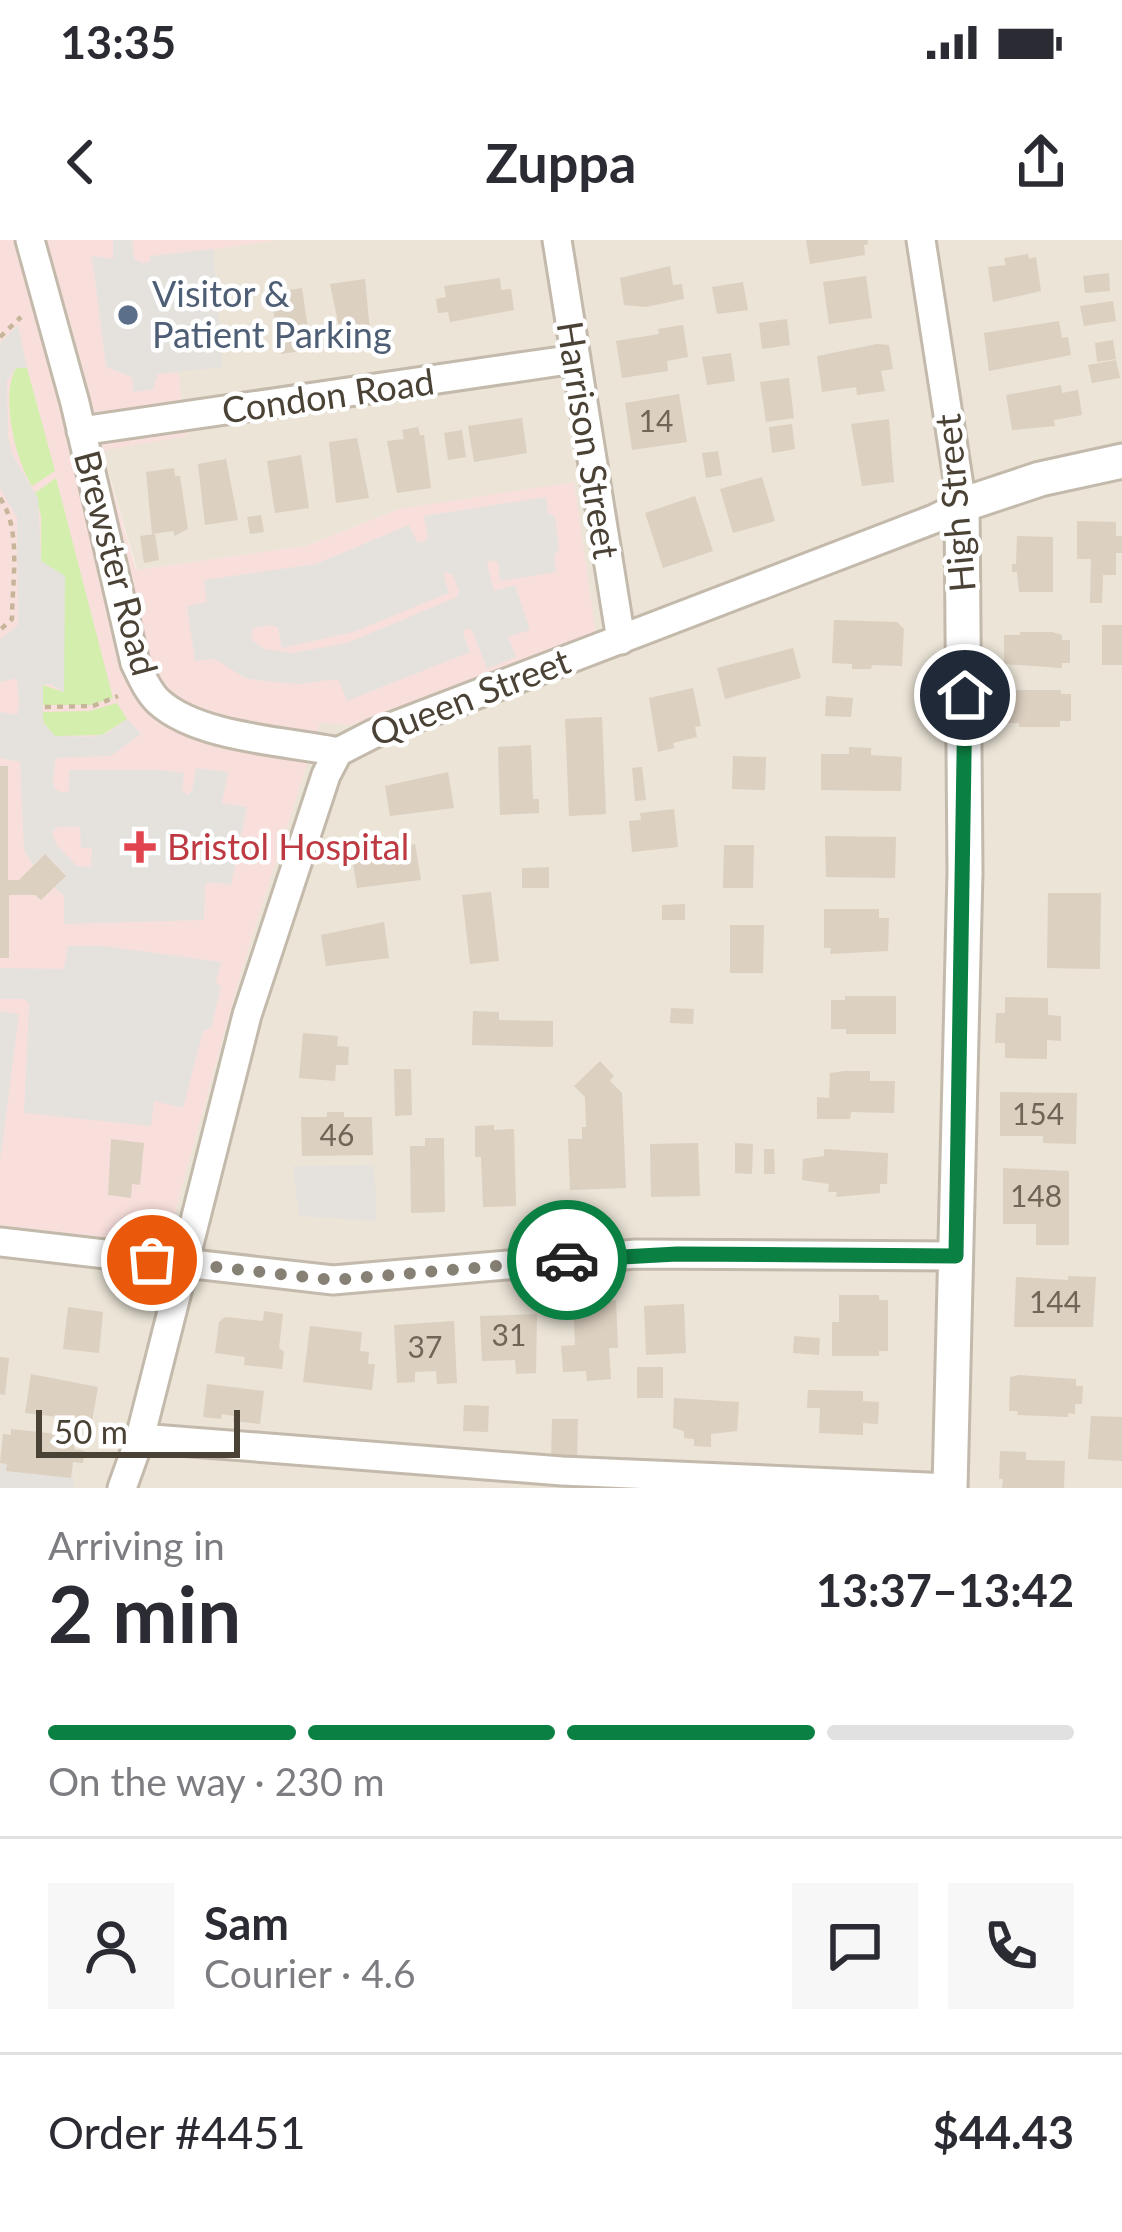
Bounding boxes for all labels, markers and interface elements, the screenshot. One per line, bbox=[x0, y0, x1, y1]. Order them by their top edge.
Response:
text: 13:35 bbox=[60, 15, 176, 69]
icon: back bbox=[48, 129, 114, 195]
icon: share bbox=[1008, 129, 1074, 195]
text: Zuppa bbox=[486, 130, 636, 195]
place label: Visitor & Patient Parking bbox=[152, 271, 392, 356]
marker: Visitor & Patient Parking bbox=[115, 302, 141, 328]
street label: Harrison Street bbox=[549, 318, 629, 562]
street label: Condon Road bbox=[219, 358, 437, 432]
house number: 14 bbox=[639, 402, 673, 438]
street label: High Street bbox=[924, 412, 984, 594]
street label: Brewster Road bbox=[66, 445, 168, 680]
street label: Queen Street bbox=[363, 638, 576, 754]
pin bbox=[914, 644, 1016, 746]
icon: home bbox=[932, 662, 998, 728]
place label: Bristol Hospital bbox=[167, 824, 409, 868]
marker: Bristol Hospital bbox=[124, 831, 156, 863]
house number: 154 bbox=[1012, 1095, 1064, 1131]
house number: 46 bbox=[320, 1116, 354, 1152]
house number: 148 bbox=[1010, 1177, 1062, 1213]
courier bbox=[507, 1200, 627, 1320]
pin bbox=[101, 1209, 203, 1311]
icon: bag bbox=[119, 1227, 185, 1293]
icon: car bbox=[534, 1227, 600, 1293]
house number: 144 bbox=[1029, 1283, 1081, 1319]
house number: 31 bbox=[492, 1316, 526, 1352]
house number: 37 bbox=[408, 1328, 442, 1364]
scale bar bbox=[36, 1404, 240, 1457]
text: 50 m bbox=[54, 1411, 128, 1451]
text: Arriving in bbox=[48, 1522, 225, 1568]
text: 13:37–13:42 bbox=[816, 1563, 1074, 1617]
text: 2 min bbox=[48, 1566, 241, 1660]
text: On the way · 230 m bbox=[48, 1758, 385, 1804]
button: person bbox=[48, 1883, 174, 2009]
button: chat bbox=[792, 1883, 918, 2009]
button: phone bbox=[948, 1883, 1074, 2009]
text: Sam bbox=[204, 1896, 289, 1950]
text: Courier · 4.6 bbox=[204, 1950, 416, 1996]
text: Order #4451 bbox=[48, 2105, 306, 2159]
text: $44.43 bbox=[933, 2105, 1074, 2159]

